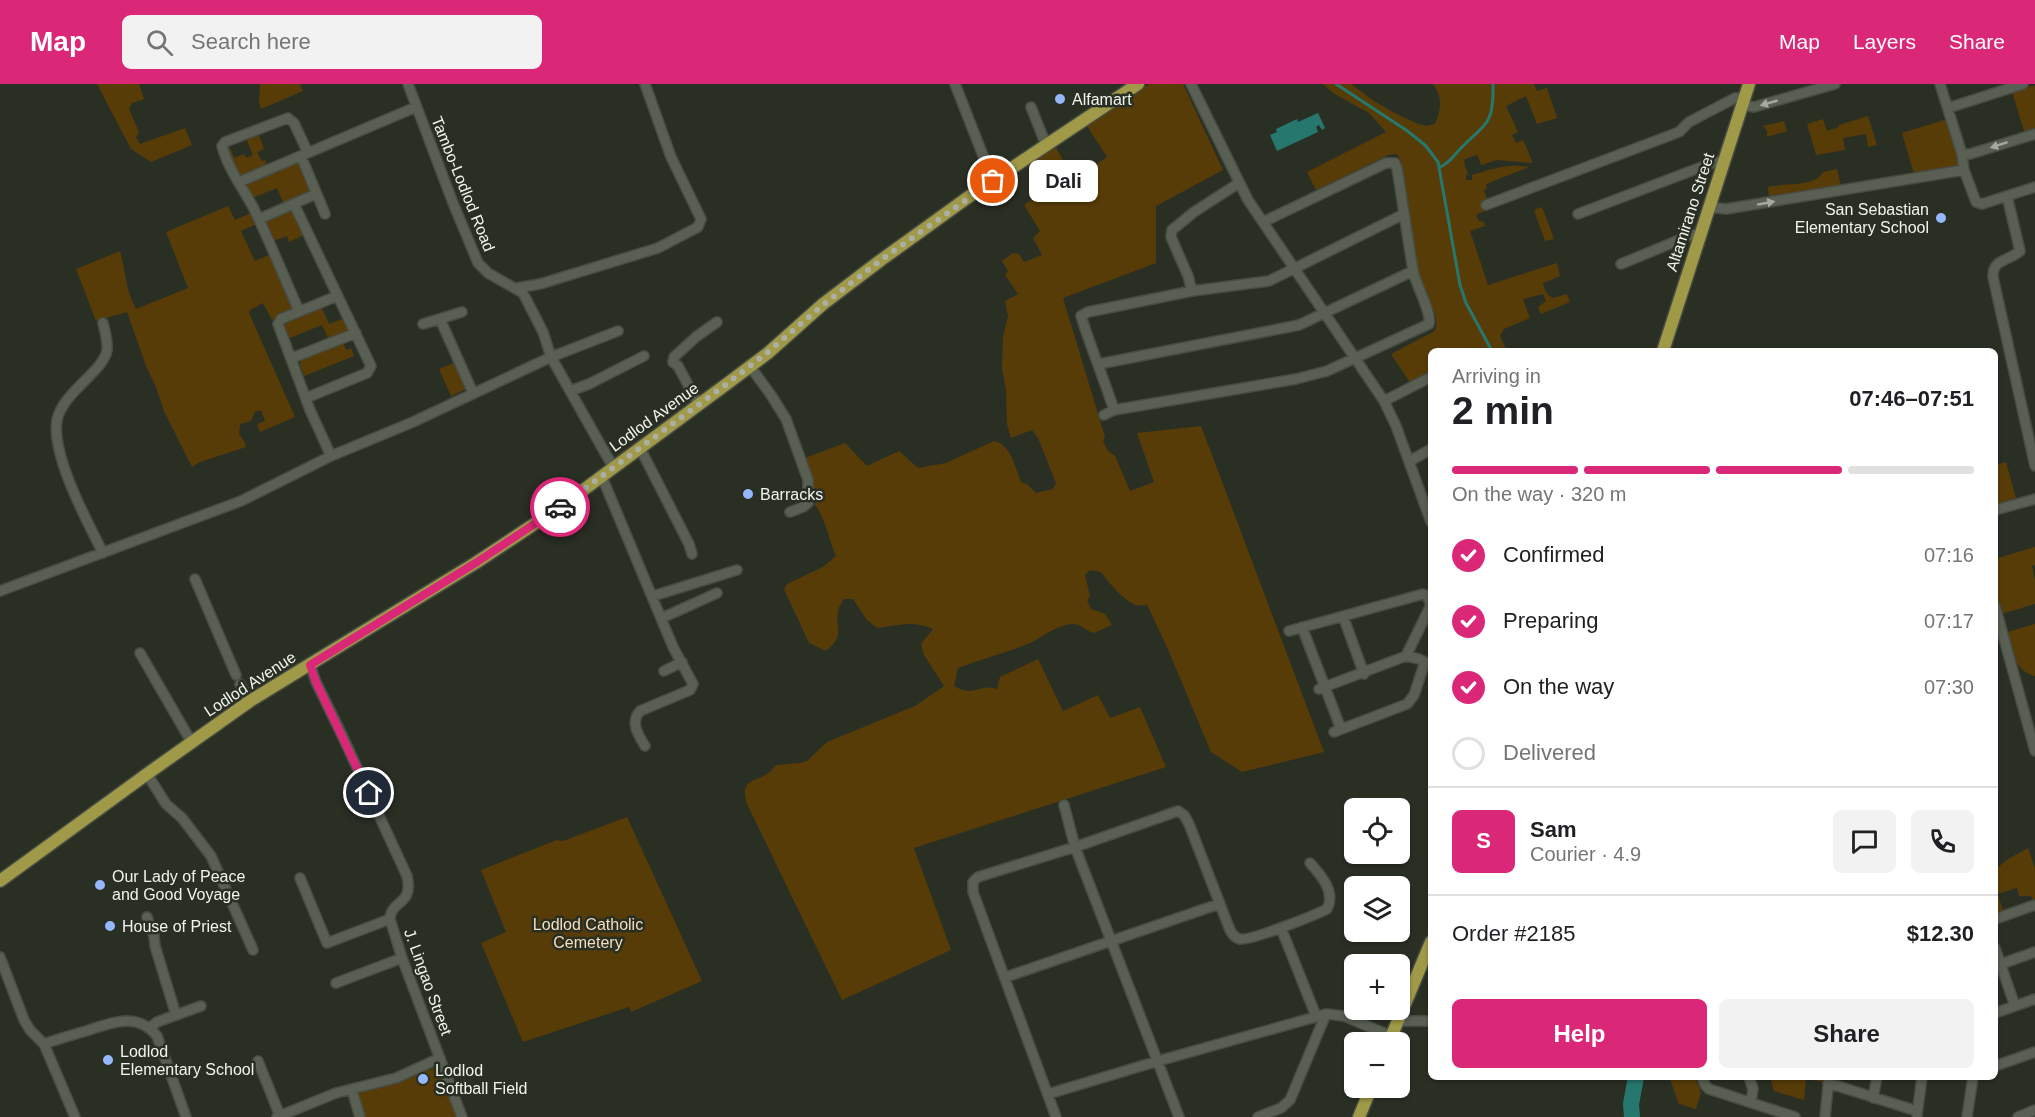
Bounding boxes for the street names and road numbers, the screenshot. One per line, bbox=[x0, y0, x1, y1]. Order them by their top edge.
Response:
street label: Tambo-Lodlod Road bbox=[428, 114, 498, 254]
street label: Altamirano Street bbox=[1663, 150, 1717, 273]
street label: Lodlod Avenue bbox=[606, 379, 702, 455]
street label: Lodlod Avenue bbox=[201, 648, 299, 720]
street label: J. Lingao Street bbox=[401, 926, 455, 1038]

